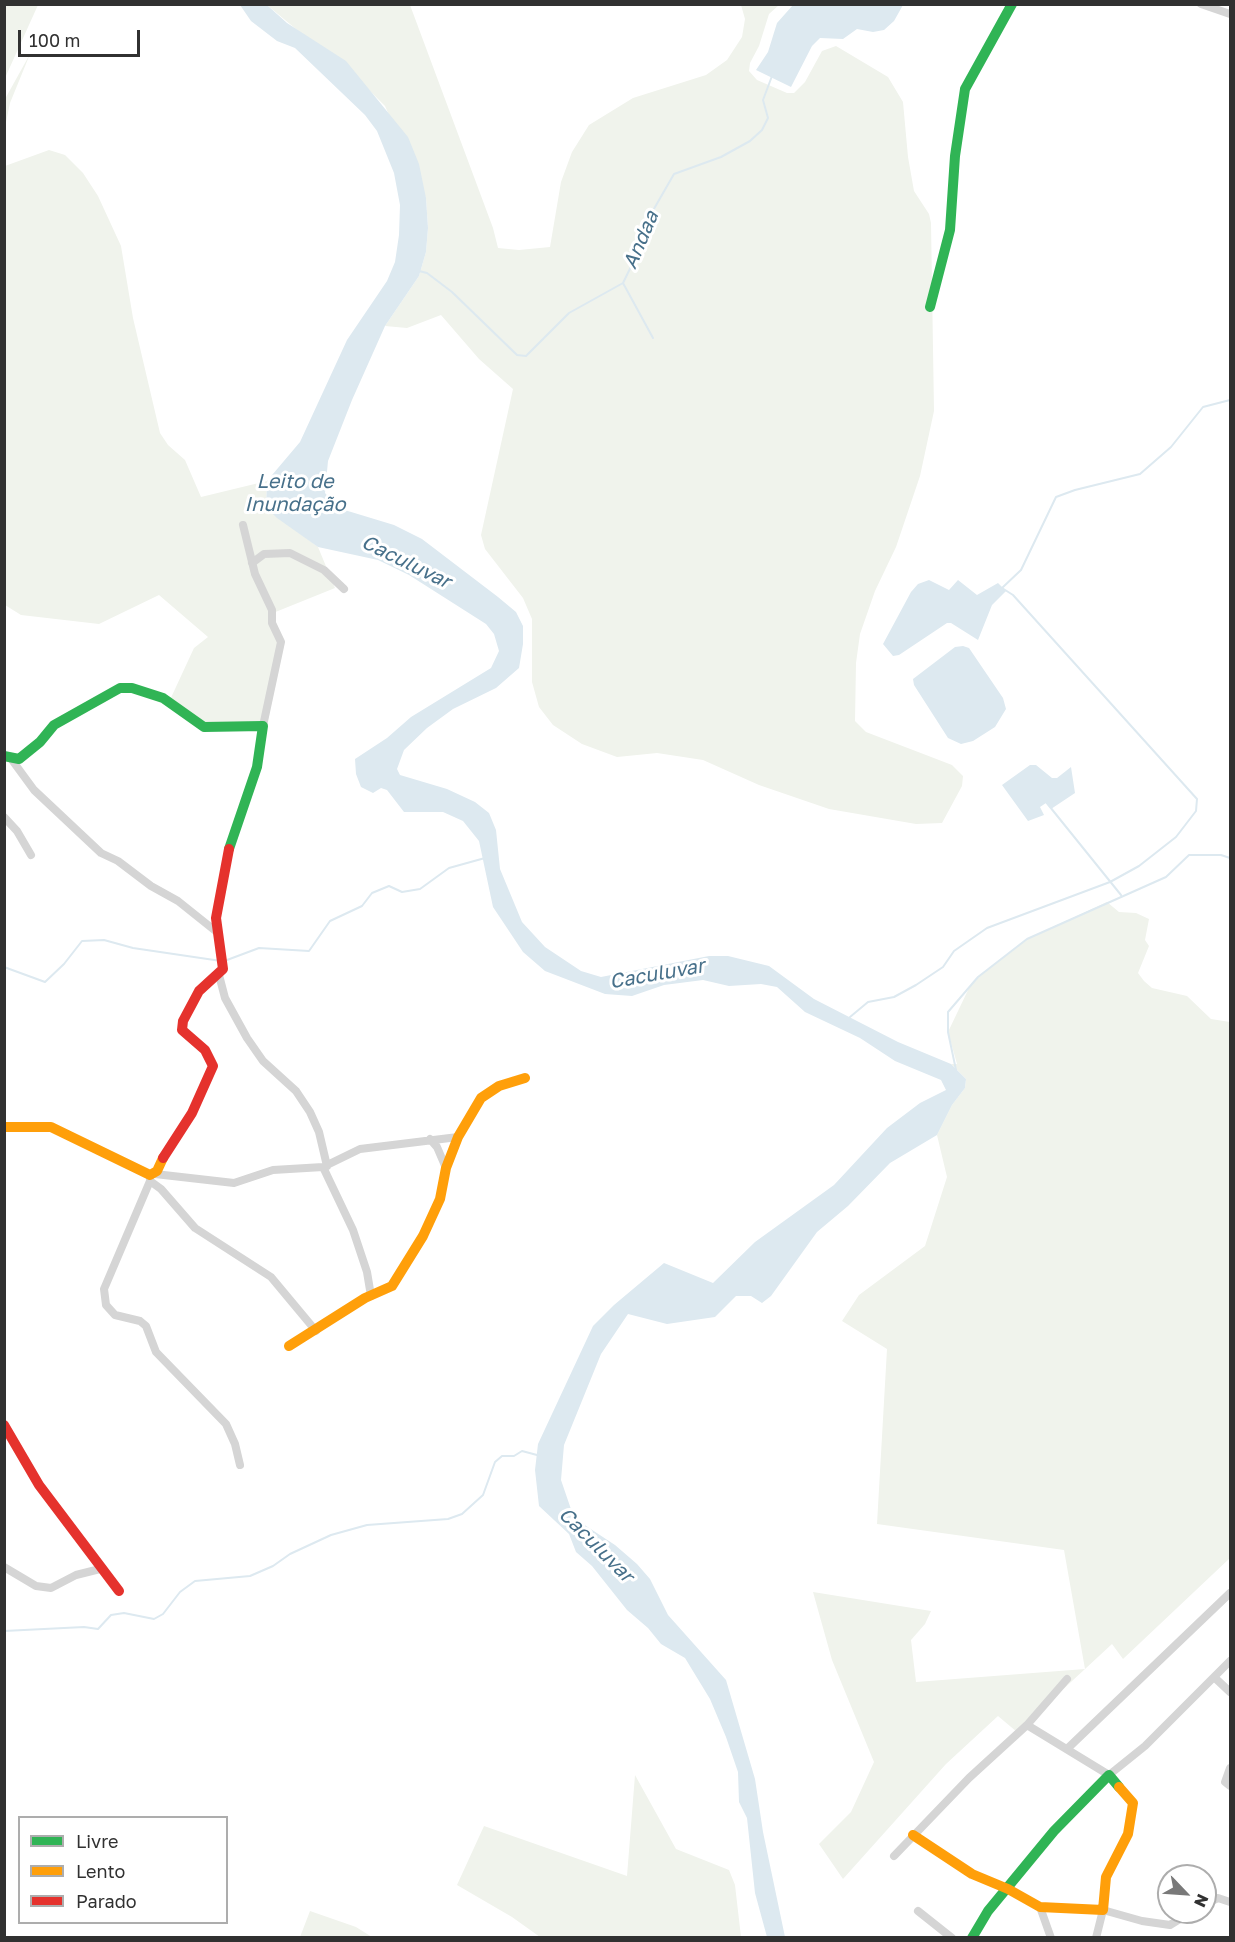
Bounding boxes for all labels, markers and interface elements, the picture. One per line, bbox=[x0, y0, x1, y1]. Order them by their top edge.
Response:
scale bar bbox=[21, 18, 142, 56]
text: 100 m bbox=[29, 29, 80, 51]
water label: Andaa bbox=[618, 207, 664, 273]
water label: Leito de Inundação bbox=[245, 470, 345, 517]
water label: Caculuvar bbox=[358, 530, 454, 594]
water label: Caculuvar bbox=[608, 954, 706, 994]
water label: Caculuvar bbox=[554, 1503, 638, 1587]
legend bbox=[18, 1816, 228, 1924]
text: Livre bbox=[76, 1830, 118, 1852]
text: Lento bbox=[76, 1860, 125, 1882]
north arrow bbox=[1157, 1864, 1217, 1924]
text: Parado bbox=[76, 1890, 137, 1912]
text: N bbox=[1190, 1891, 1213, 1910]

